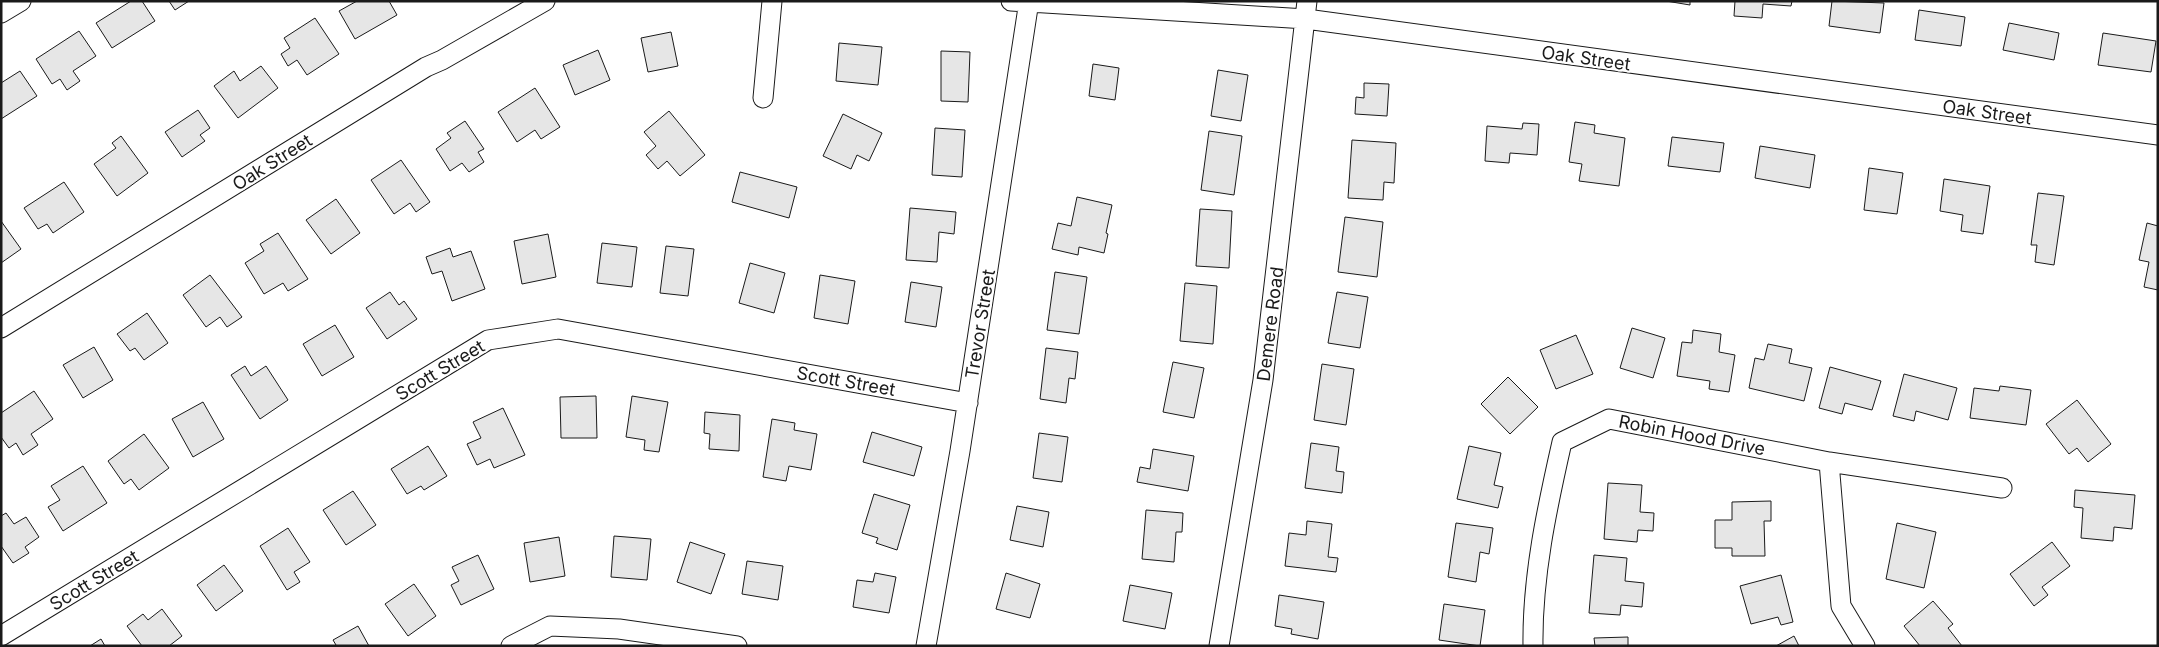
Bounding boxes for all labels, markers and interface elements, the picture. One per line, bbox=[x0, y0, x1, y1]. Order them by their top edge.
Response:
street label: Oak Street bbox=[1540, 41, 1632, 75]
street label: Oak Street bbox=[1941, 95, 2033, 129]
street label: Oak Street bbox=[228, 129, 316, 195]
street label: Demere Road bbox=[1253, 266, 1287, 382]
street label: Trevor Street bbox=[961, 268, 999, 380]
street label: Scott Street bbox=[392, 335, 488, 405]
street label: Scott Street bbox=[795, 362, 897, 400]
street label: Robin Hood Drive bbox=[1617, 410, 1767, 460]
street label: Scott Street bbox=[46, 545, 142, 615]

